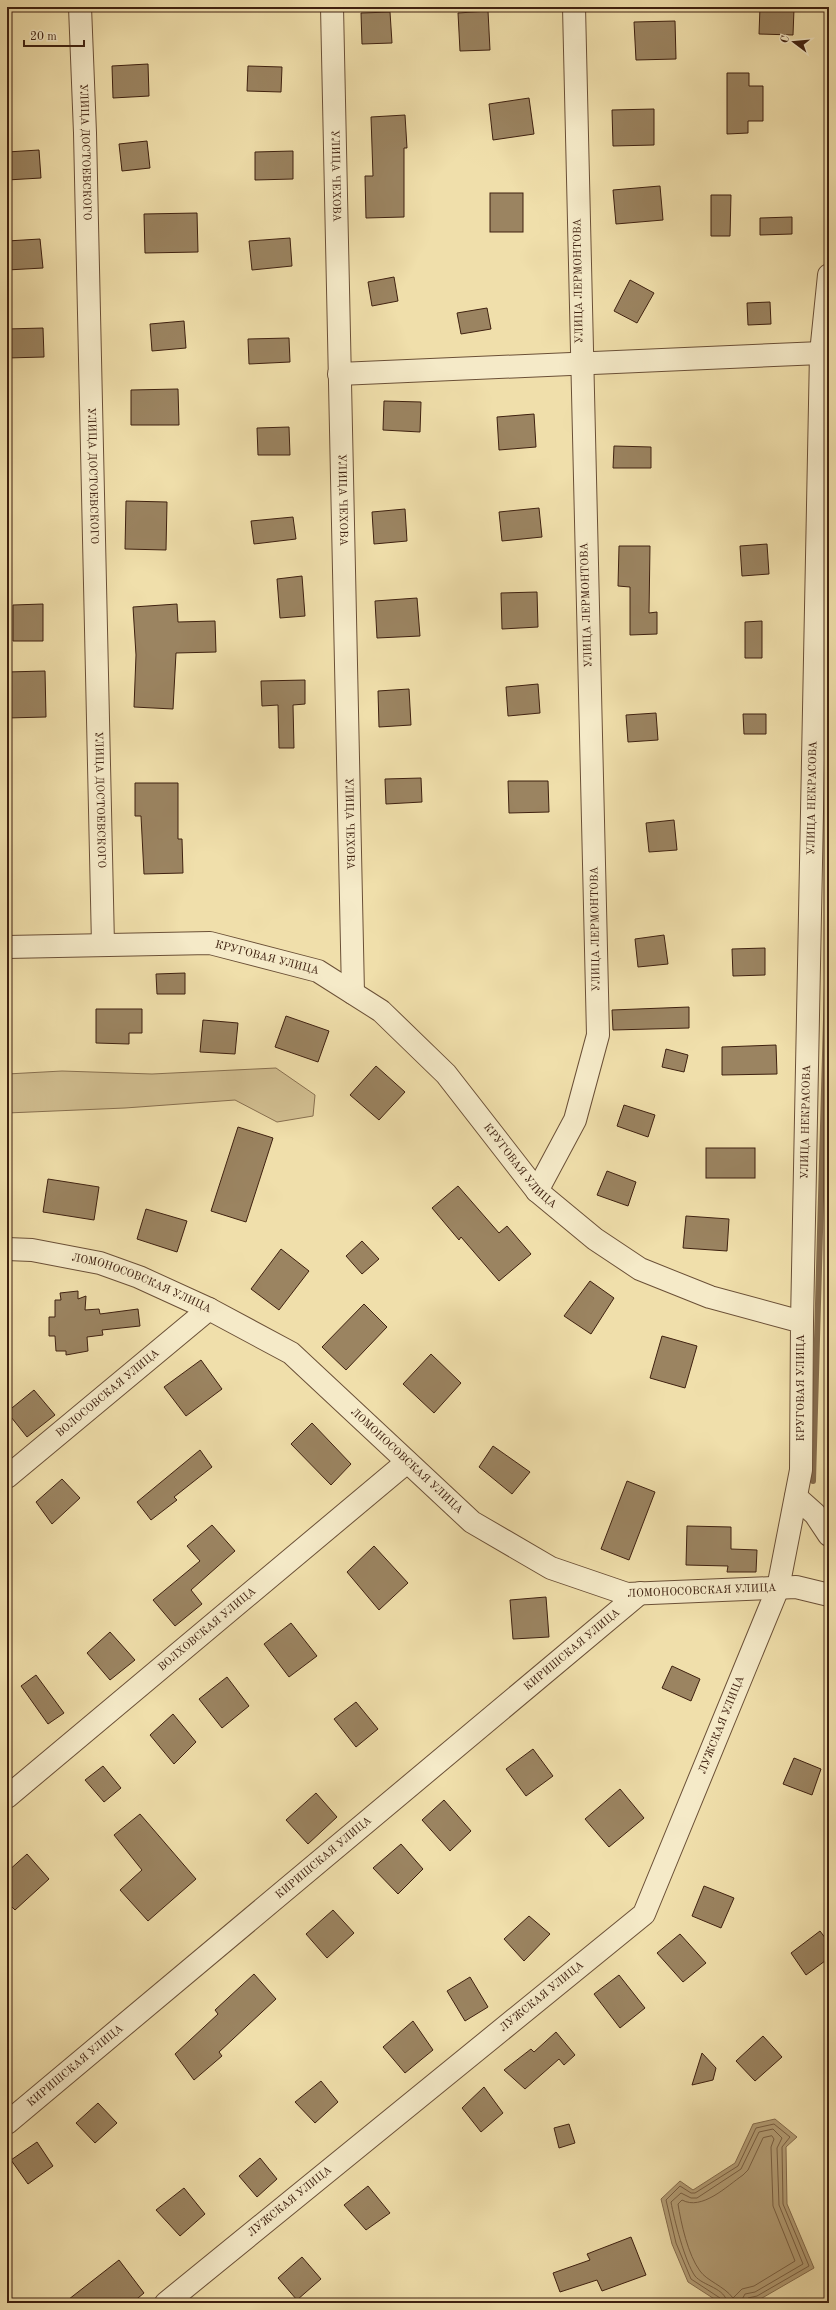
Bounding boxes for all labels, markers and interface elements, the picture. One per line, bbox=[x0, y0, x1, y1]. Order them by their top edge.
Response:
scale bar bbox=[24, 22, 84, 48]
north arrow bbox=[774, 22, 814, 62]
text: 20 m bbox=[30, 31, 57, 43]
text: С bbox=[780, 35, 792, 45]
street label: УЛИЦА ДОСТОЕВСКОГО bbox=[78, 83, 92, 221]
street label: УЛИЦА ЧЕХОВА bbox=[329, 130, 342, 223]
street label: УЛИЦА ЛЕРМОНТОВА bbox=[572, 218, 586, 344]
street label: УЛИЦА ДОСТОЕВСКОГО bbox=[86, 407, 100, 545]
street label: УЛИЦА ЧЕХОВА bbox=[336, 454, 349, 546]
street label: УЛИЦА ЛЕРМОНТОВА bbox=[579, 542, 595, 668]
street label: УЛИЦА ДОСТОЕВСКОГО bbox=[93, 731, 107, 869]
street label: УЛИЦА НЕКРАСОВА bbox=[806, 740, 819, 855]
street label: УЛИЦА ЧЕХОВА bbox=[343, 778, 356, 870]
street label: УЛИЦА ЛЕРМОНТОВА bbox=[589, 866, 603, 992]
street label: КРУГОВАЯ УЛИЦА bbox=[214, 939, 321, 977]
street label: УЛИЦА НЕКРАСОВА bbox=[799, 1064, 813, 1179]
street label: КРУГОВАЯ УЛИЦА bbox=[481, 1122, 559, 1211]
street label: ЛОМОНОСОВСКАЯ УЛИЦА bbox=[71, 1252, 213, 1315]
street label: КРУГОВАЯ УЛИЦА bbox=[796, 1334, 807, 1442]
street label: ВОЛОСОВСКАЯ УЛИЦА bbox=[54, 1347, 162, 1439]
street label: ЛОМОНОСОВСКАЯ УЛИЦА bbox=[349, 1406, 465, 1516]
street label: ЛОМОНОСОВСКАЯ УЛИЦА bbox=[627, 1582, 777, 1599]
street label: ВОЛХОВСКАЯ УЛИЦА bbox=[156, 1585, 258, 1673]
street label: КИРИШСКАЯ УЛИЦА bbox=[522, 1606, 623, 1693]
street label: ЛУЖСКАЯ УЛИЦА bbox=[697, 1674, 747, 1776]
street label: КИРИШСКАЯ УЛИЦА bbox=[274, 1814, 374, 1901]
street label: ЛУЖСКАЯ УЛИЦА bbox=[498, 1959, 587, 2034]
street label: КИРИШСКАЯ УЛИЦА bbox=[25, 2022, 126, 2109]
street label: ЛУЖСКАЯ УЛИЦА bbox=[246, 2164, 335, 2239]

